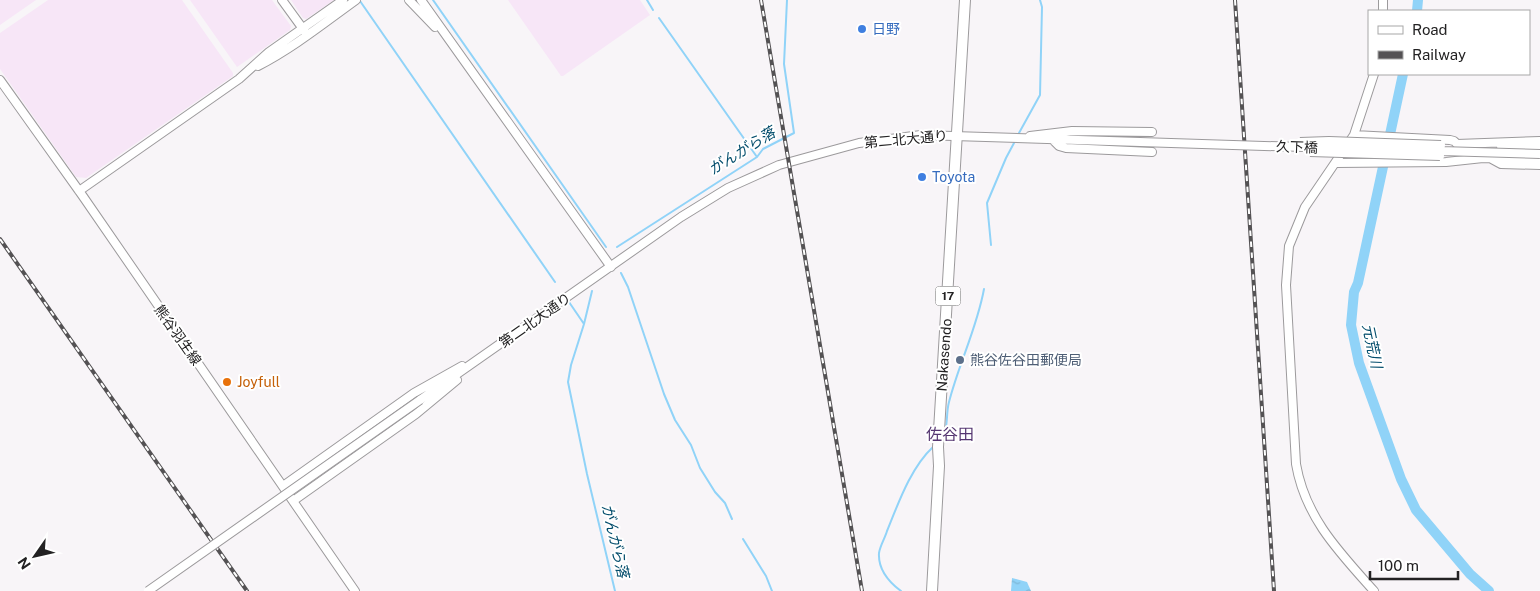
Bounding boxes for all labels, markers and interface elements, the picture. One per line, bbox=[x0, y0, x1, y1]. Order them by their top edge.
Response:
legend bbox=[1368, 10, 1530, 75]
place label: 日野 bbox=[872, 21, 900, 37]
text: Road bbox=[1412, 21, 1448, 38]
marker: 日野 bbox=[856, 23, 868, 35]
text: Railway bbox=[1412, 46, 1466, 63]
water label: がんがら落 bbox=[705, 122, 780, 178]
street label: 第二北大通り bbox=[863, 127, 949, 151]
street label: 久下橋 bbox=[1276, 138, 1318, 156]
place label: Toyota bbox=[932, 169, 975, 185]
marker: Toyota bbox=[916, 171, 928, 183]
road number: 17 bbox=[936, 286, 960, 306]
street label: 第二北大通り bbox=[496, 289, 574, 351]
street label: 熊谷羽生線 bbox=[151, 302, 205, 368]
street label: Nakasendo bbox=[933, 318, 955, 392]
water label: 元荒川 bbox=[1359, 322, 1386, 372]
place label: 熊谷佐谷田郵便局 bbox=[970, 352, 1082, 368]
marker: 熊谷佐谷田郵便局 bbox=[954, 354, 966, 366]
place label: Joyfull bbox=[237, 374, 280, 390]
marker: Joyfull bbox=[221, 376, 233, 388]
district label: 佐谷田 bbox=[926, 425, 974, 444]
water label: がんがら落 bbox=[599, 502, 633, 581]
north arrow bbox=[10, 531, 60, 581]
scale bar bbox=[1370, 548, 1458, 580]
text: N bbox=[15, 554, 34, 572]
text: 100 m bbox=[1378, 557, 1419, 574]

